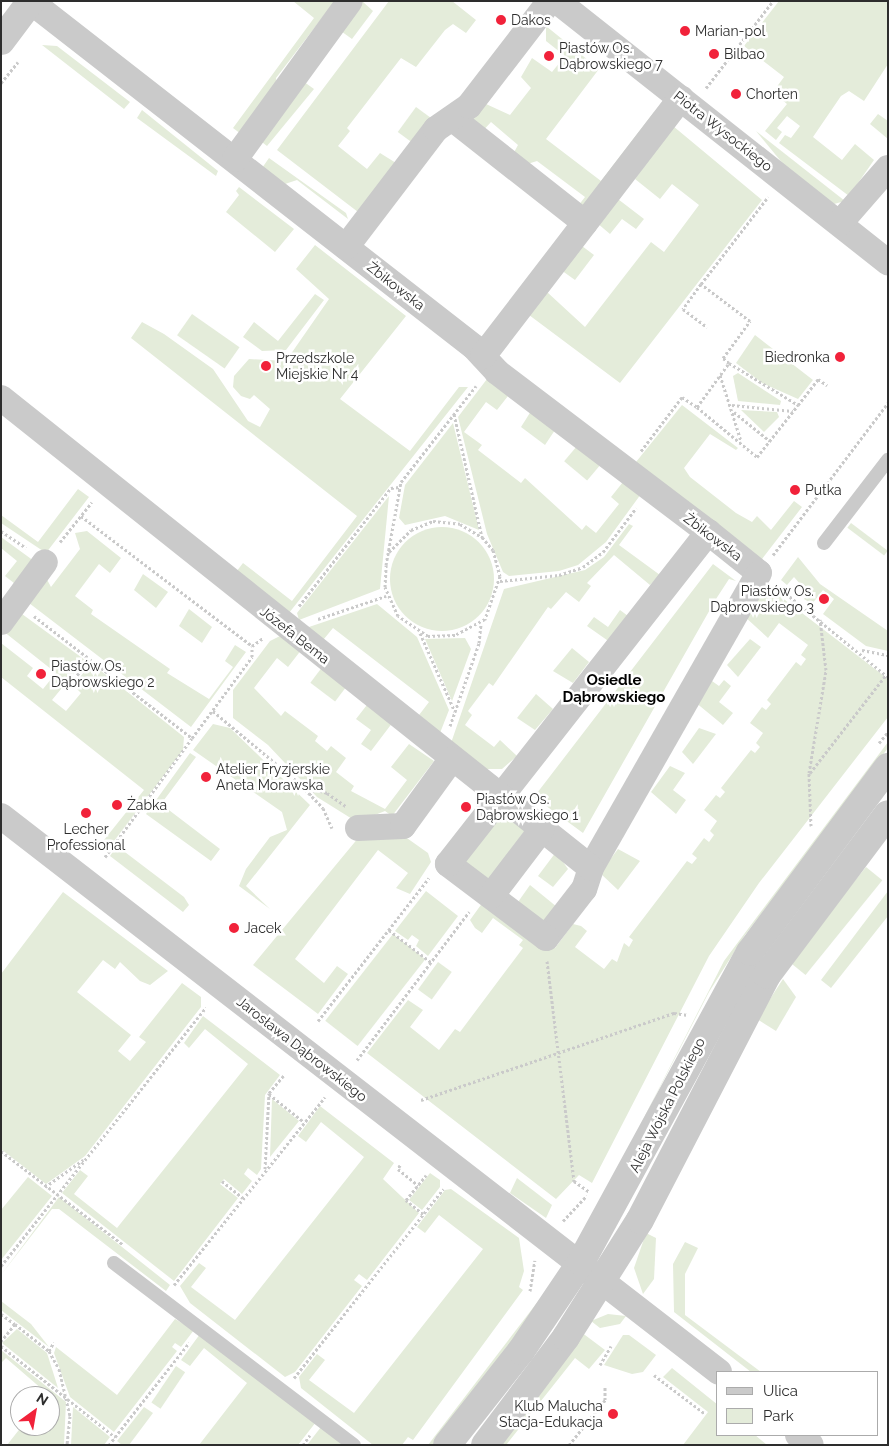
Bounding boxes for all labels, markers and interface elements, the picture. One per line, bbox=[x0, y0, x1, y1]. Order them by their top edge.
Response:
place label: Dakos bbox=[511, 12, 551, 28]
marker: Dakos bbox=[495, 14, 507, 26]
place label: Marian-pol bbox=[695, 23, 765, 39]
marker: Marian-pol bbox=[679, 25, 691, 37]
place label: Piastów Os. Dąbrowskiego 7 bbox=[559, 40, 663, 72]
place label: Bilbao bbox=[724, 46, 765, 62]
marker: Bilbao bbox=[708, 48, 720, 60]
marker: Piastów Os. Dąbrowskiego 7 bbox=[543, 50, 555, 62]
place label: Chorten bbox=[746, 86, 798, 102]
street label: Piotra Wysockiego bbox=[670, 87, 776, 175]
marker: Chorten bbox=[730, 88, 742, 100]
street label: Żbikowska bbox=[364, 258, 428, 314]
place label: Biedronka bbox=[764, 349, 830, 365]
place label: Przedszkole Miejskie Nr 4 bbox=[276, 350, 359, 382]
marker: Biedronka bbox=[834, 351, 846, 363]
marker: Przedszkole Miejskie Nr 4 bbox=[260, 360, 272, 372]
place label: Putka bbox=[805, 482, 842, 498]
marker: Putka bbox=[789, 484, 801, 496]
street label: Żbikowska bbox=[681, 510, 745, 564]
place label: Piastów Os. Dąbrowskiego 3 bbox=[710, 583, 814, 616]
marker: Piastów Os. Dąbrowskiego 3 bbox=[818, 593, 830, 605]
street label: Józefa Bema bbox=[257, 603, 333, 667]
place label: Piastów Os. Dąbrowskiego 2 bbox=[51, 658, 154, 690]
marker: Piastów Os. Dąbrowskiego 2 bbox=[35, 668, 47, 680]
district label: Osiedle Dąbrowskiego bbox=[563, 671, 665, 706]
place label: Atelier Fryzjerskie Aneta Morawska bbox=[216, 761, 330, 794]
marker: Atelier Fryzjerskie Aneta Morawska bbox=[200, 771, 212, 783]
place label: Piastów Os. Dąbrowskiego 1 bbox=[476, 791, 578, 824]
place label: Żabka bbox=[127, 797, 167, 813]
marker: Żabka bbox=[111, 799, 123, 811]
marker: Piastów Os. Dąbrowskiego 1 bbox=[460, 801, 472, 813]
marker: Lecher Professional bbox=[80, 807, 92, 819]
place label: Lecher Professional bbox=[47, 821, 125, 854]
place label: Jacek bbox=[244, 920, 282, 936]
marker: Jacek bbox=[228, 922, 240, 934]
street label: Jarosława Dąbrowskiego bbox=[234, 993, 370, 1105]
street label: Aleja Wojska Polskiego bbox=[626, 1035, 708, 1175]
legend bbox=[716, 1371, 879, 1436]
text: Ulica bbox=[763, 1382, 798, 1400]
north arrow bbox=[10, 1386, 60, 1436]
text: N bbox=[34, 1390, 51, 1409]
place label: Klub Malucha Stacja-Edukacja bbox=[499, 1398, 603, 1430]
text: Park bbox=[763, 1407, 794, 1425]
marker: Klub Malucha Stacja-Edukacja bbox=[607, 1408, 619, 1420]

